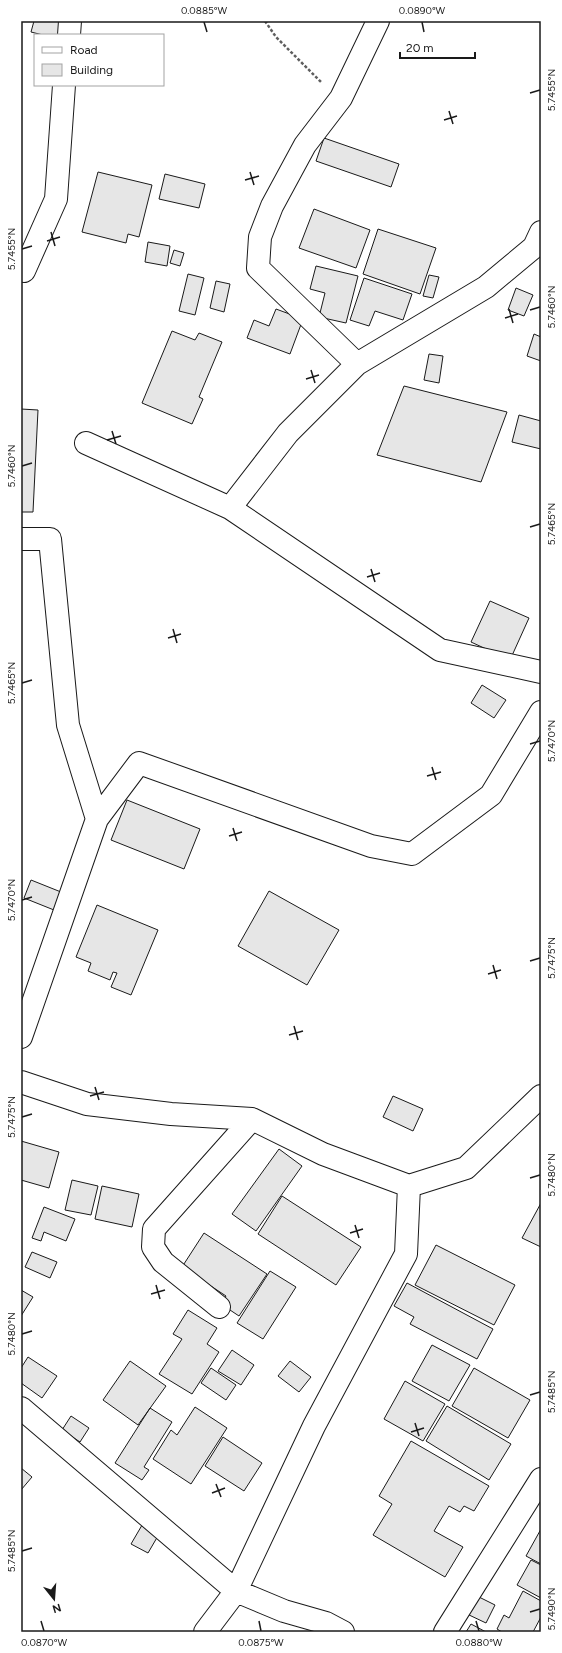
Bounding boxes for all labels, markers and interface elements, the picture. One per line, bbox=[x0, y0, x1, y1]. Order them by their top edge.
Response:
text: 0.0885°W bbox=[181, 4, 228, 17]
text: 0.0890°W bbox=[399, 4, 446, 17]
legend bbox=[34, 34, 164, 86]
scale bar bbox=[400, 34, 475, 60]
text: 20 m bbox=[406, 41, 434, 55]
text: Road bbox=[70, 43, 98, 57]
text: Building bbox=[70, 63, 113, 77]
text: 5.7455°N bbox=[545, 69, 558, 111]
text: 5.7455°N bbox=[5, 228, 18, 270]
text: 5.7460°N bbox=[545, 286, 558, 328]
text: 5.7460°N bbox=[5, 445, 18, 487]
text: 5.7465°N bbox=[545, 503, 558, 545]
text: 5.7465°N bbox=[5, 662, 18, 704]
text: 5.7470°N bbox=[545, 720, 558, 762]
text: 5.7470°N bbox=[5, 879, 18, 921]
text: 5.7475°N bbox=[545, 937, 558, 979]
text: 5.7475°N bbox=[5, 1096, 18, 1138]
text: 5.7480°N bbox=[545, 1153, 558, 1197]
text: 5.7480°N bbox=[5, 1312, 18, 1356]
text: 5.7485°N bbox=[545, 1371, 558, 1413]
text: 5.7485°N bbox=[5, 1530, 18, 1572]
north arrow bbox=[34, 1579, 74, 1619]
text: 5.7490°N bbox=[545, 1588, 558, 1630]
text: N bbox=[51, 1601, 63, 1616]
text: 0.0870°W bbox=[21, 1636, 67, 1649]
text: 0.0875°W bbox=[238, 1636, 284, 1649]
text: 0.0880°W bbox=[456, 1636, 503, 1649]

